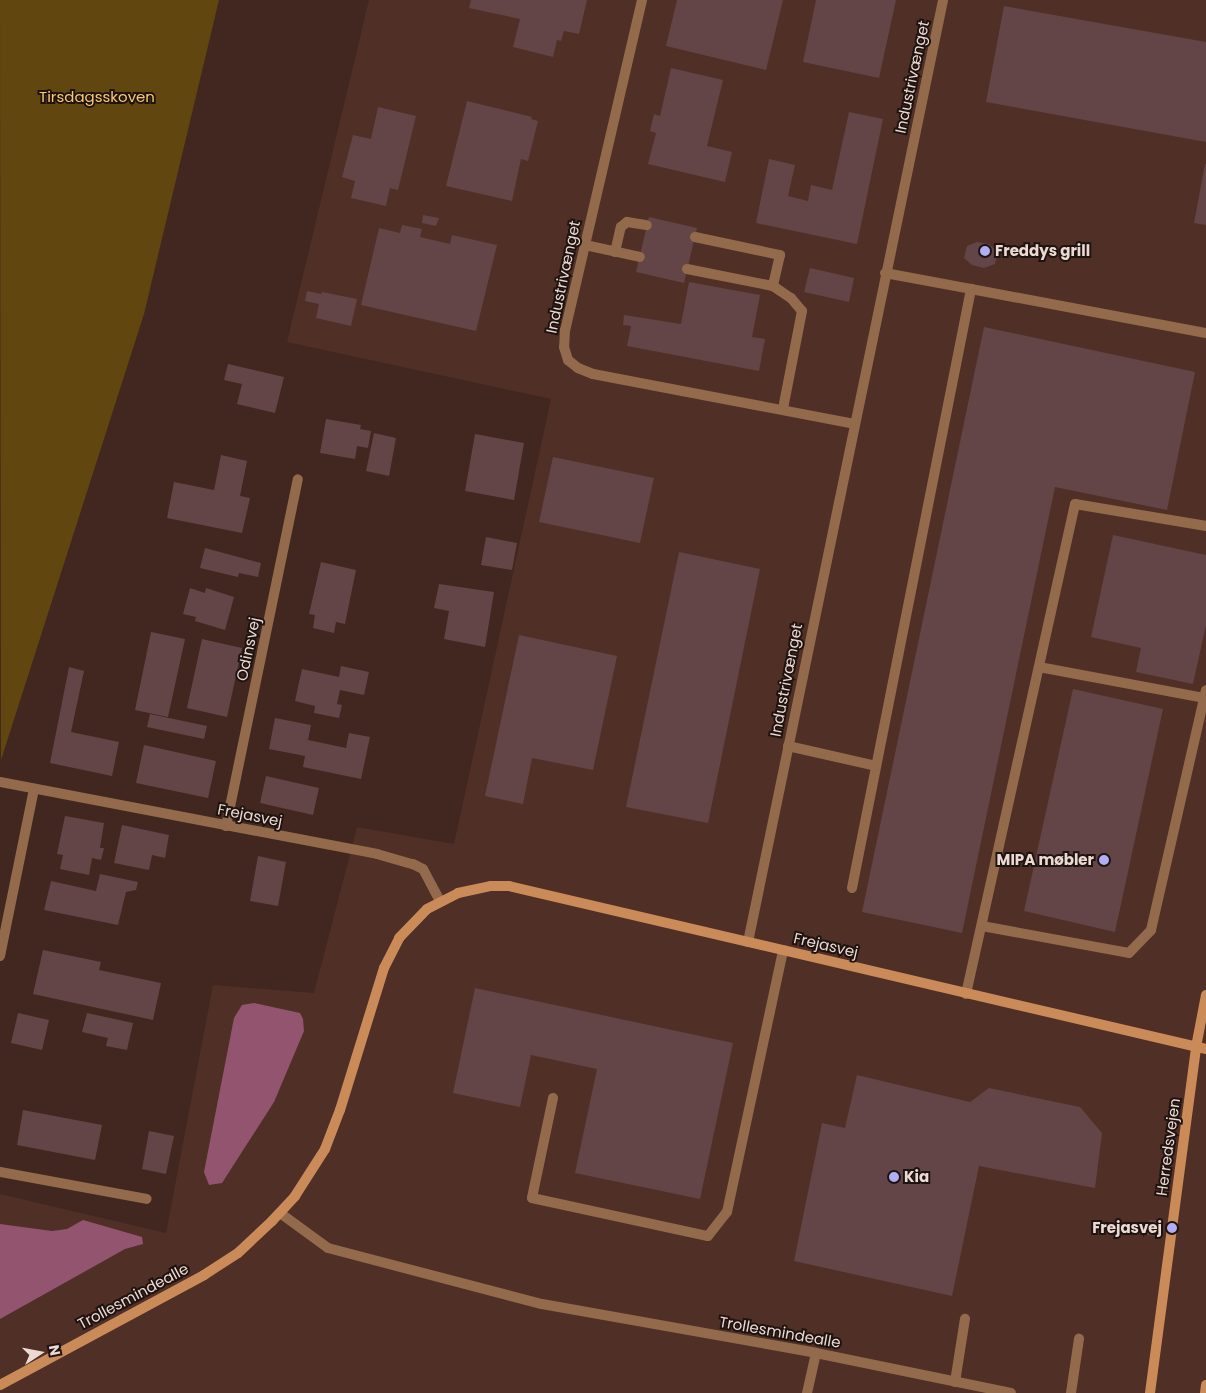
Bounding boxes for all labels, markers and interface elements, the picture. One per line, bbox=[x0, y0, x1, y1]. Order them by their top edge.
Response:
street label: Industrivænget bbox=[891, 19, 933, 135]
park label: Tirsdagsskoven bbox=[39, 88, 155, 106]
street label: Industrivænget bbox=[542, 219, 584, 335]
place label: Freddys grill bbox=[995, 242, 1090, 260]
marker: Freddys grill bbox=[979, 245, 991, 257]
street label: Odinsvej bbox=[232, 616, 264, 682]
street label: Industrivænget bbox=[766, 622, 806, 738]
street label: Frejasvej bbox=[216, 800, 284, 830]
place label: MIPA møbler bbox=[997, 851, 1094, 869]
marker: MIPA møbler bbox=[1098, 854, 1110, 866]
street label: Frejasvej bbox=[792, 929, 860, 961]
street label: Herredsvejen bbox=[1152, 1097, 1184, 1197]
place label: Kia bbox=[904, 1168, 929, 1186]
marker: Kia bbox=[888, 1171, 900, 1183]
place label: Frejasvej bbox=[1092, 1219, 1162, 1237]
marker: Frejasvej bbox=[1166, 1222, 1178, 1234]
street label: Trollesmindealle bbox=[75, 1259, 191, 1333]
street label: Trollesmindealle bbox=[718, 1312, 842, 1352]
north arrow bbox=[15, 1328, 65, 1378]
text: N bbox=[44, 1343, 66, 1357]

